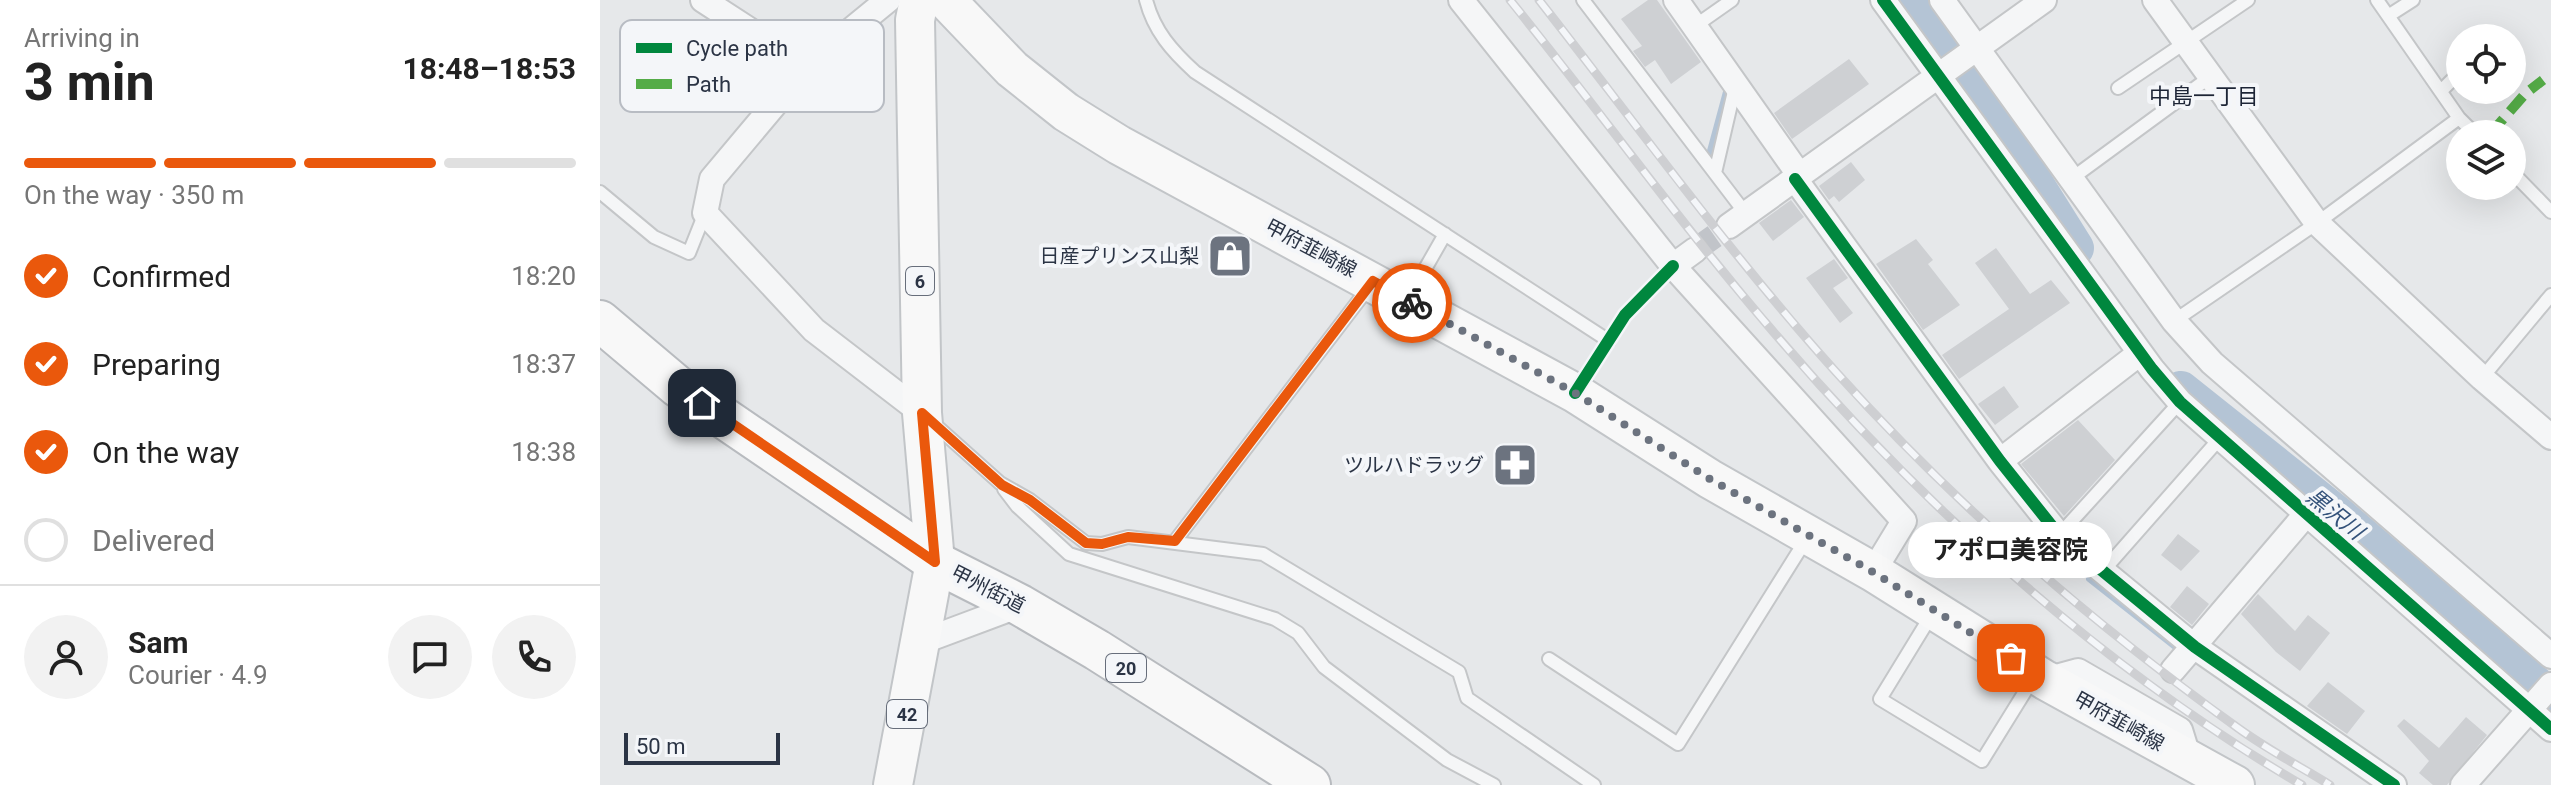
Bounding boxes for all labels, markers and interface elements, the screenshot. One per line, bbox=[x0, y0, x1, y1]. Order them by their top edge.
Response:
legend bbox=[620, 20, 884, 112]
text: Arriving in bbox=[24, 23, 140, 53]
map controls bbox=[2446, 24, 2526, 200]
button: locate bbox=[2446, 24, 2526, 104]
text: Cycle path bbox=[686, 36, 788, 61]
text: 18:48–18:53 bbox=[402, 51, 576, 86]
text: 3 min bbox=[24, 52, 155, 113]
text: Path bbox=[686, 72, 731, 97]
district label: 中島一丁目 bbox=[2149, 84, 2259, 109]
button: layers bbox=[2446, 120, 2526, 200]
text: On the way · 350 m bbox=[24, 180, 244, 210]
street label: 甲府韮崎線 bbox=[1261, 214, 1361, 282]
shop icon: 日産プリンス山梨 bbox=[1206, 232, 1254, 280]
place label: 日産プリンス山梨 bbox=[1039, 244, 1199, 268]
icon: check bbox=[24, 254, 68, 298]
text: Confirmed bbox=[92, 259, 231, 294]
text: 18:20 bbox=[511, 261, 576, 291]
courier bbox=[1372, 263, 1452, 343]
road number: 6 bbox=[906, 267, 934, 295]
icon: bike bbox=[1390, 281, 1434, 325]
icon: check bbox=[24, 342, 68, 386]
text: Preparing bbox=[92, 347, 221, 382]
text: 18:37 bbox=[511, 349, 576, 379]
pin bbox=[668, 369, 736, 437]
icon: home bbox=[680, 381, 724, 425]
icon: check bbox=[24, 430, 68, 474]
text: On the way bbox=[92, 435, 239, 470]
text: 18:38 bbox=[511, 437, 576, 467]
pharmacy icon: ツルハドラッグ bbox=[1491, 441, 1539, 489]
place label: ツルハドラッグ bbox=[1344, 453, 1484, 477]
water label: 黒沢川 bbox=[2301, 484, 2370, 546]
callout: アポロ美容院 bbox=[1909, 522, 2113, 578]
text: Delivered bbox=[92, 523, 215, 558]
text: アポロ美容院 bbox=[1932, 535, 2088, 565]
street label: 甲州街道 bbox=[947, 560, 1029, 618]
button: person bbox=[24, 615, 108, 699]
button: chat bbox=[388, 615, 472, 699]
button: phone bbox=[492, 615, 576, 699]
pin bbox=[1977, 624, 2045, 692]
text: Sam bbox=[128, 625, 189, 660]
icon: bag bbox=[1989, 636, 2033, 680]
road number: 20 bbox=[1106, 654, 1146, 682]
text: Courier · 4.9 bbox=[128, 660, 268, 690]
street label: 甲府韮崎線 bbox=[2069, 686, 2169, 756]
road number: 42 bbox=[887, 700, 927, 728]
scale bar bbox=[624, 729, 780, 765]
text: 50 m bbox=[636, 734, 685, 759]

